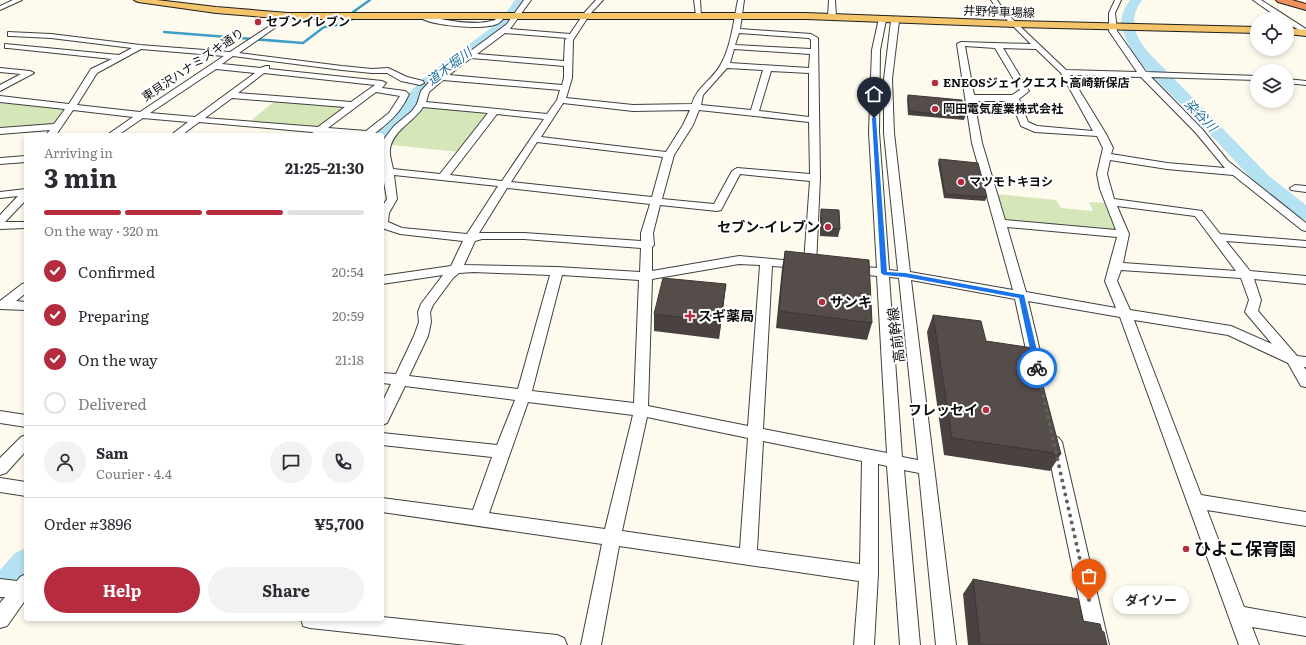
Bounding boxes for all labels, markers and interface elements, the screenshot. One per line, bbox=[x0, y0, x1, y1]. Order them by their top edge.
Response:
street label: 井野停車場線 bbox=[963, 1, 1035, 21]
place label: セブンイレブン bbox=[266, 12, 350, 30]
map controls bbox=[1250, 12, 1294, 108]
button: locate bbox=[1250, 12, 1294, 56]
marker: セブンイレブン bbox=[253, 17, 263, 27]
street label: 東貝沢ハナミズキ通り bbox=[138, 23, 247, 105]
water label: 道木堀川 bbox=[422, 41, 477, 89]
button: layers bbox=[1250, 64, 1294, 108]
place label: ENEOSジェイクエスト高崎新保店 bbox=[943, 73, 1129, 91]
pin bbox=[857, 77, 891, 118]
marker: ENEOSジェイクエスト高崎新保店 bbox=[930, 78, 940, 88]
icon: home bbox=[863, 83, 885, 105]
water label: 染谷川 bbox=[1181, 94, 1223, 137]
place label: 岡田電気産業株式会社 bbox=[943, 99, 1063, 117]
marker: 岡田電気産業株式会社 bbox=[930, 104, 940, 114]
text: Arriving in bbox=[44, 143, 113, 162]
text: 21:25–21:30 bbox=[285, 156, 364, 179]
text: 3 min bbox=[44, 157, 117, 196]
place label: マツモトキヨシ bbox=[969, 172, 1053, 190]
marker: マツモトキヨシ bbox=[956, 177, 966, 187]
place label: セブン-イレブン bbox=[717, 216, 820, 236]
text: On the way · 320 m bbox=[44, 221, 159, 240]
marker: セブン-イレブン bbox=[823, 222, 833, 232]
icon: check bbox=[44, 260, 66, 282]
text: Confirmed bbox=[78, 260, 155, 283]
text: 20:54 bbox=[332, 262, 364, 281]
place label: サンキ bbox=[830, 291, 872, 311]
marker: サンキ bbox=[817, 297, 827, 307]
icon: check bbox=[44, 304, 66, 326]
text: Preparing bbox=[78, 304, 149, 327]
place label: スギ薬局 bbox=[698, 305, 754, 325]
text: 20:59 bbox=[332, 306, 364, 325]
street label: 高前幹線 bbox=[882, 306, 908, 364]
marker: スギ薬局 bbox=[685, 311, 695, 321]
icon: check bbox=[44, 348, 66, 370]
text: On the way bbox=[78, 348, 158, 371]
courier bbox=[1017, 348, 1057, 388]
text: 21:18 bbox=[335, 350, 364, 369]
icon: bike bbox=[1026, 357, 1048, 379]
text: Delivered bbox=[78, 392, 147, 415]
place label: フレッセイ bbox=[908, 399, 978, 419]
marker: フレッセイ bbox=[981, 405, 991, 415]
button: person bbox=[44, 441, 86, 483]
text: Sam bbox=[96, 441, 129, 464]
button: chat bbox=[270, 441, 312, 483]
button: phone bbox=[322, 441, 364, 483]
text: Courier · 4.4 bbox=[96, 464, 172, 483]
text: Order #3896 bbox=[44, 512, 132, 535]
text: ¥5,700 bbox=[314, 512, 364, 535]
place label: ひよこ保育園 bbox=[1194, 535, 1296, 560]
marker: ひよこ保育園 bbox=[1181, 544, 1191, 554]
pin bbox=[1072, 559, 1106, 600]
icon: bag bbox=[1078, 565, 1100, 587]
button: Help bbox=[44, 567, 200, 613]
button: Share bbox=[208, 567, 364, 613]
callout: ダイソー bbox=[1113, 586, 1189, 614]
text: ダイソー bbox=[1125, 590, 1177, 609]

